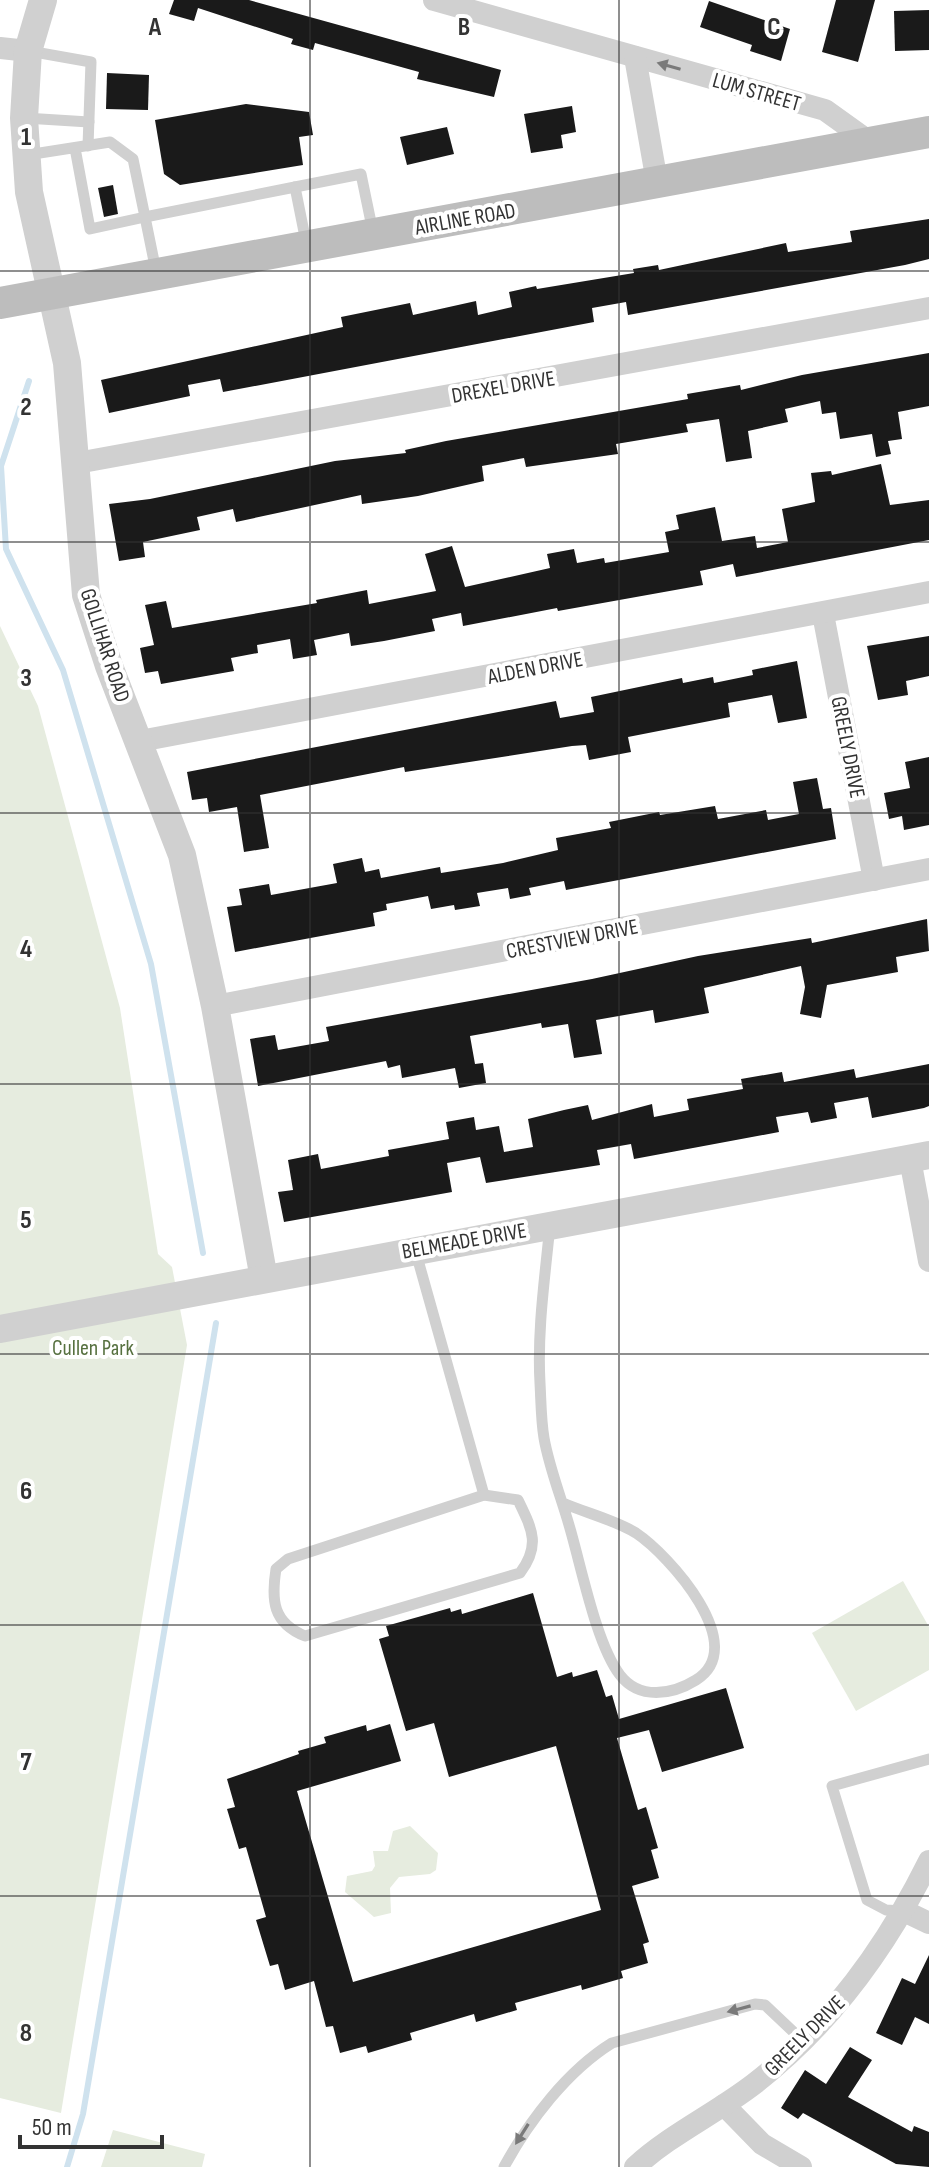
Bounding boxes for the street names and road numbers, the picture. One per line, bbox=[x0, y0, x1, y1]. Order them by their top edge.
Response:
street label: LUM STREET bbox=[709, 67, 804, 118]
street label: AIRLINE ROAD bbox=[412, 197, 518, 242]
street label: DREXEL DRIVE bbox=[449, 365, 557, 410]
street label: GOLLIHAR ROAD bbox=[74, 585, 136, 706]
street label: ALDEN DRIVE bbox=[484, 646, 585, 691]
street label: GREELY DRIVE bbox=[824, 694, 871, 801]
street label: CRESTVIEW DRIVE bbox=[504, 913, 641, 965]
street label: BELMEADE DRIVE bbox=[400, 1217, 529, 1266]
street label: GREELY DRIVE bbox=[759, 1990, 851, 2082]

